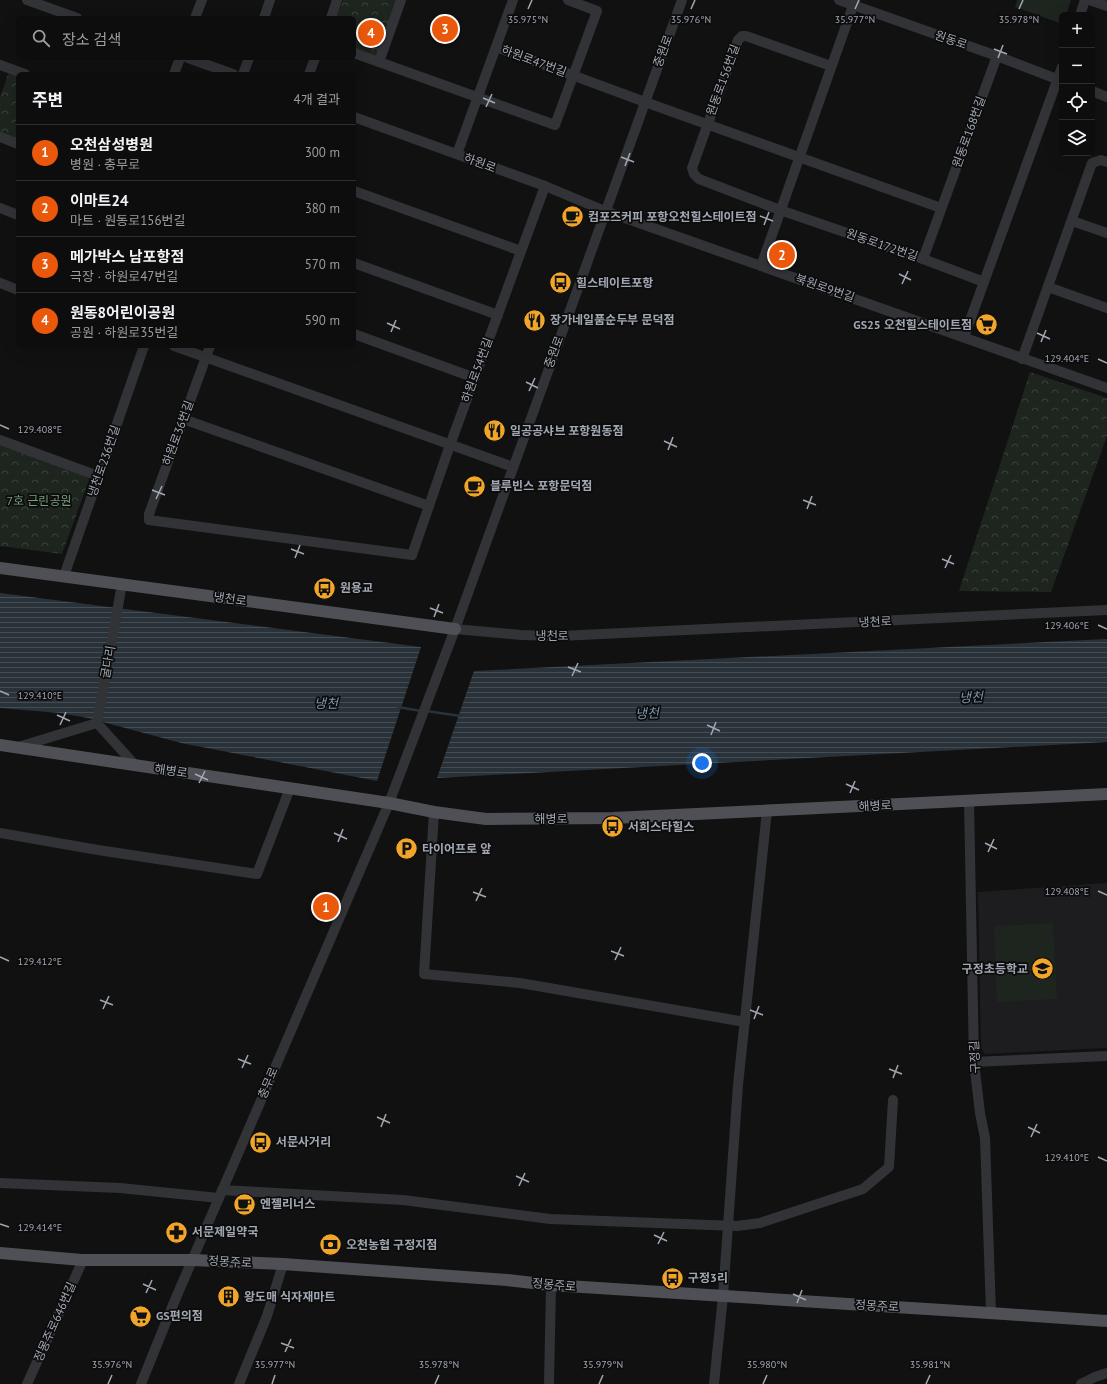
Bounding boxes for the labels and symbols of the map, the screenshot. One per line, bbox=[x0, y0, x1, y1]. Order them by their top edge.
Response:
text: 35.975°N bbox=[508, 13, 548, 26]
text: 35.976°N bbox=[671, 13, 711, 26]
text: 35.977°N bbox=[835, 13, 875, 26]
text: 35.978°N bbox=[999, 13, 1039, 26]
pin: 3 bbox=[432, 14, 458, 44]
pin: 4 bbox=[358, 18, 384, 48]
street label: 원동로 bbox=[933, 27, 969, 52]
street label: 중원로 bbox=[650, 33, 675, 69]
street label: 하원로47번길 bbox=[500, 42, 569, 79]
street label: 원동로156번길 bbox=[703, 42, 742, 118]
street label: 원동로168번길 bbox=[949, 94, 988, 170]
street label: 하원로 bbox=[462, 150, 498, 175]
cafe icon: 컴포즈커피 포항오천힐스테이트점 bbox=[560, 204, 586, 230]
place label: 컴포즈커피 포항오천힐스테이트점 bbox=[588, 209, 757, 224]
street label: 원동로172번길 bbox=[844, 225, 920, 264]
pin: 2 bbox=[769, 240, 795, 270]
bus stop icon: 힐스테이트포항 bbox=[547, 270, 573, 296]
street label: 북원로9번길 bbox=[794, 270, 857, 305]
place label: 힐스테이트포항 bbox=[576, 275, 653, 290]
restaurant icon: 장가네일품순두부 문덕점 bbox=[522, 307, 548, 333]
place label: 장가네일품순두부 문덕점 bbox=[550, 312, 674, 327]
supermarket icon: GS25 오천힐스테이트점 bbox=[974, 312, 1000, 338]
place label: GS25 오천힐스테이트점 bbox=[853, 317, 972, 332]
street label: 중원로 bbox=[541, 334, 566, 370]
street label: 하원로54번길 bbox=[458, 335, 495, 404]
text: 129.404°E bbox=[1045, 352, 1089, 365]
street label: 하원로36번길 bbox=[159, 398, 196, 467]
restaurant icon: 일공공샤브 포항원동점 bbox=[482, 418, 508, 444]
text: 129.408°E bbox=[18, 423, 62, 436]
street label: 냉천로236번길 bbox=[84, 423, 123, 499]
place label: 일공공샤브 포항원동점 bbox=[510, 423, 623, 438]
cafe icon: 블루빈스 포항문덕점 bbox=[462, 473, 488, 499]
place label: 블루빈스 포항문덕점 bbox=[490, 478, 592, 493]
park label: 7호 근린공원 bbox=[7, 493, 71, 508]
bus stop icon: 원용교 bbox=[311, 575, 337, 601]
place label: 원용교 bbox=[340, 580, 373, 595]
street label: 냉천로 bbox=[213, 589, 248, 608]
street label: 냉천로 bbox=[858, 613, 892, 630]
text: 129.406°E bbox=[1045, 619, 1089, 632]
street label: 냉천로 bbox=[535, 628, 569, 643]
street label: 굴다리 bbox=[97, 644, 118, 680]
water label: 냉천 bbox=[959, 688, 984, 707]
text: 129.410°E bbox=[18, 689, 62, 702]
water label: 냉천 bbox=[314, 695, 339, 712]
water label: 냉천 bbox=[635, 704, 660, 723]
your location bbox=[692, 753, 712, 773]
street label: 해병로 bbox=[154, 761, 189, 780]
street label: 해병로 bbox=[858, 797, 892, 814]
street label: 해병로 bbox=[534, 811, 568, 826]
bus stop icon: 서희스타힐스 bbox=[600, 814, 626, 840]
place label: 서희스타힐스 bbox=[628, 819, 694, 834]
parking icon: 타이어프로 앞 bbox=[394, 836, 420, 862]
place label: 타이어프로 앞 bbox=[422, 841, 491, 856]
text: 129.408°E bbox=[1045, 885, 1089, 898]
pin: 1 bbox=[313, 892, 339, 922]
text: 129.412°E bbox=[18, 955, 62, 968]
school or university icon: 구정초등학교 bbox=[1030, 956, 1056, 982]
place label: 구정초등학교 bbox=[962, 961, 1028, 976]
street label: 구정길 bbox=[966, 1040, 983, 1074]
street label: 충무로 bbox=[254, 1065, 281, 1101]
bus stop icon: 서문사거리 bbox=[247, 1129, 273, 1155]
place label: 서문사거리 bbox=[276, 1134, 331, 1149]
text: 129.410°E bbox=[1045, 1151, 1089, 1164]
cafe icon: 엔젤리너스 bbox=[232, 1191, 258, 1217]
place label: 엔젤리너스 bbox=[260, 1196, 315, 1211]
pharmacy icon: 서문제일약국 bbox=[164, 1219, 190, 1245]
text: 129.414°E bbox=[18, 1221, 62, 1234]
place label: 서문제일약국 bbox=[192, 1224, 258, 1239]
bank icon: 오천농협 구정지점 bbox=[318, 1232, 344, 1258]
place label: 오천농협 구정지점 bbox=[346, 1237, 437, 1252]
street label: 정몽주로 bbox=[208, 1253, 252, 1270]
bus stop icon: 구정3리 bbox=[660, 1265, 686, 1291]
place label: 구정3리 bbox=[688, 1270, 728, 1285]
street label: 정몽주로 bbox=[531, 1275, 577, 1294]
street label: 정몽주로646번길 bbox=[30, 1280, 79, 1364]
building icon: 왕도매 식자재마트 bbox=[216, 1284, 242, 1310]
place label: 왕도매 식자재마트 bbox=[244, 1289, 335, 1304]
street label: 정몽주로 bbox=[855, 1297, 899, 1314]
supermarket icon: GS편의점 bbox=[128, 1303, 154, 1329]
place label: GS편의점 bbox=[156, 1308, 203, 1323]
text: 35.976°N bbox=[92, 1358, 132, 1371]
text: 35.977°N bbox=[255, 1358, 295, 1371]
text: 35.978°N bbox=[419, 1358, 459, 1371]
text: 35.979°N bbox=[583, 1358, 623, 1371]
text: 35.980°N bbox=[747, 1358, 787, 1371]
text: 35.981°N bbox=[910, 1358, 950, 1371]

